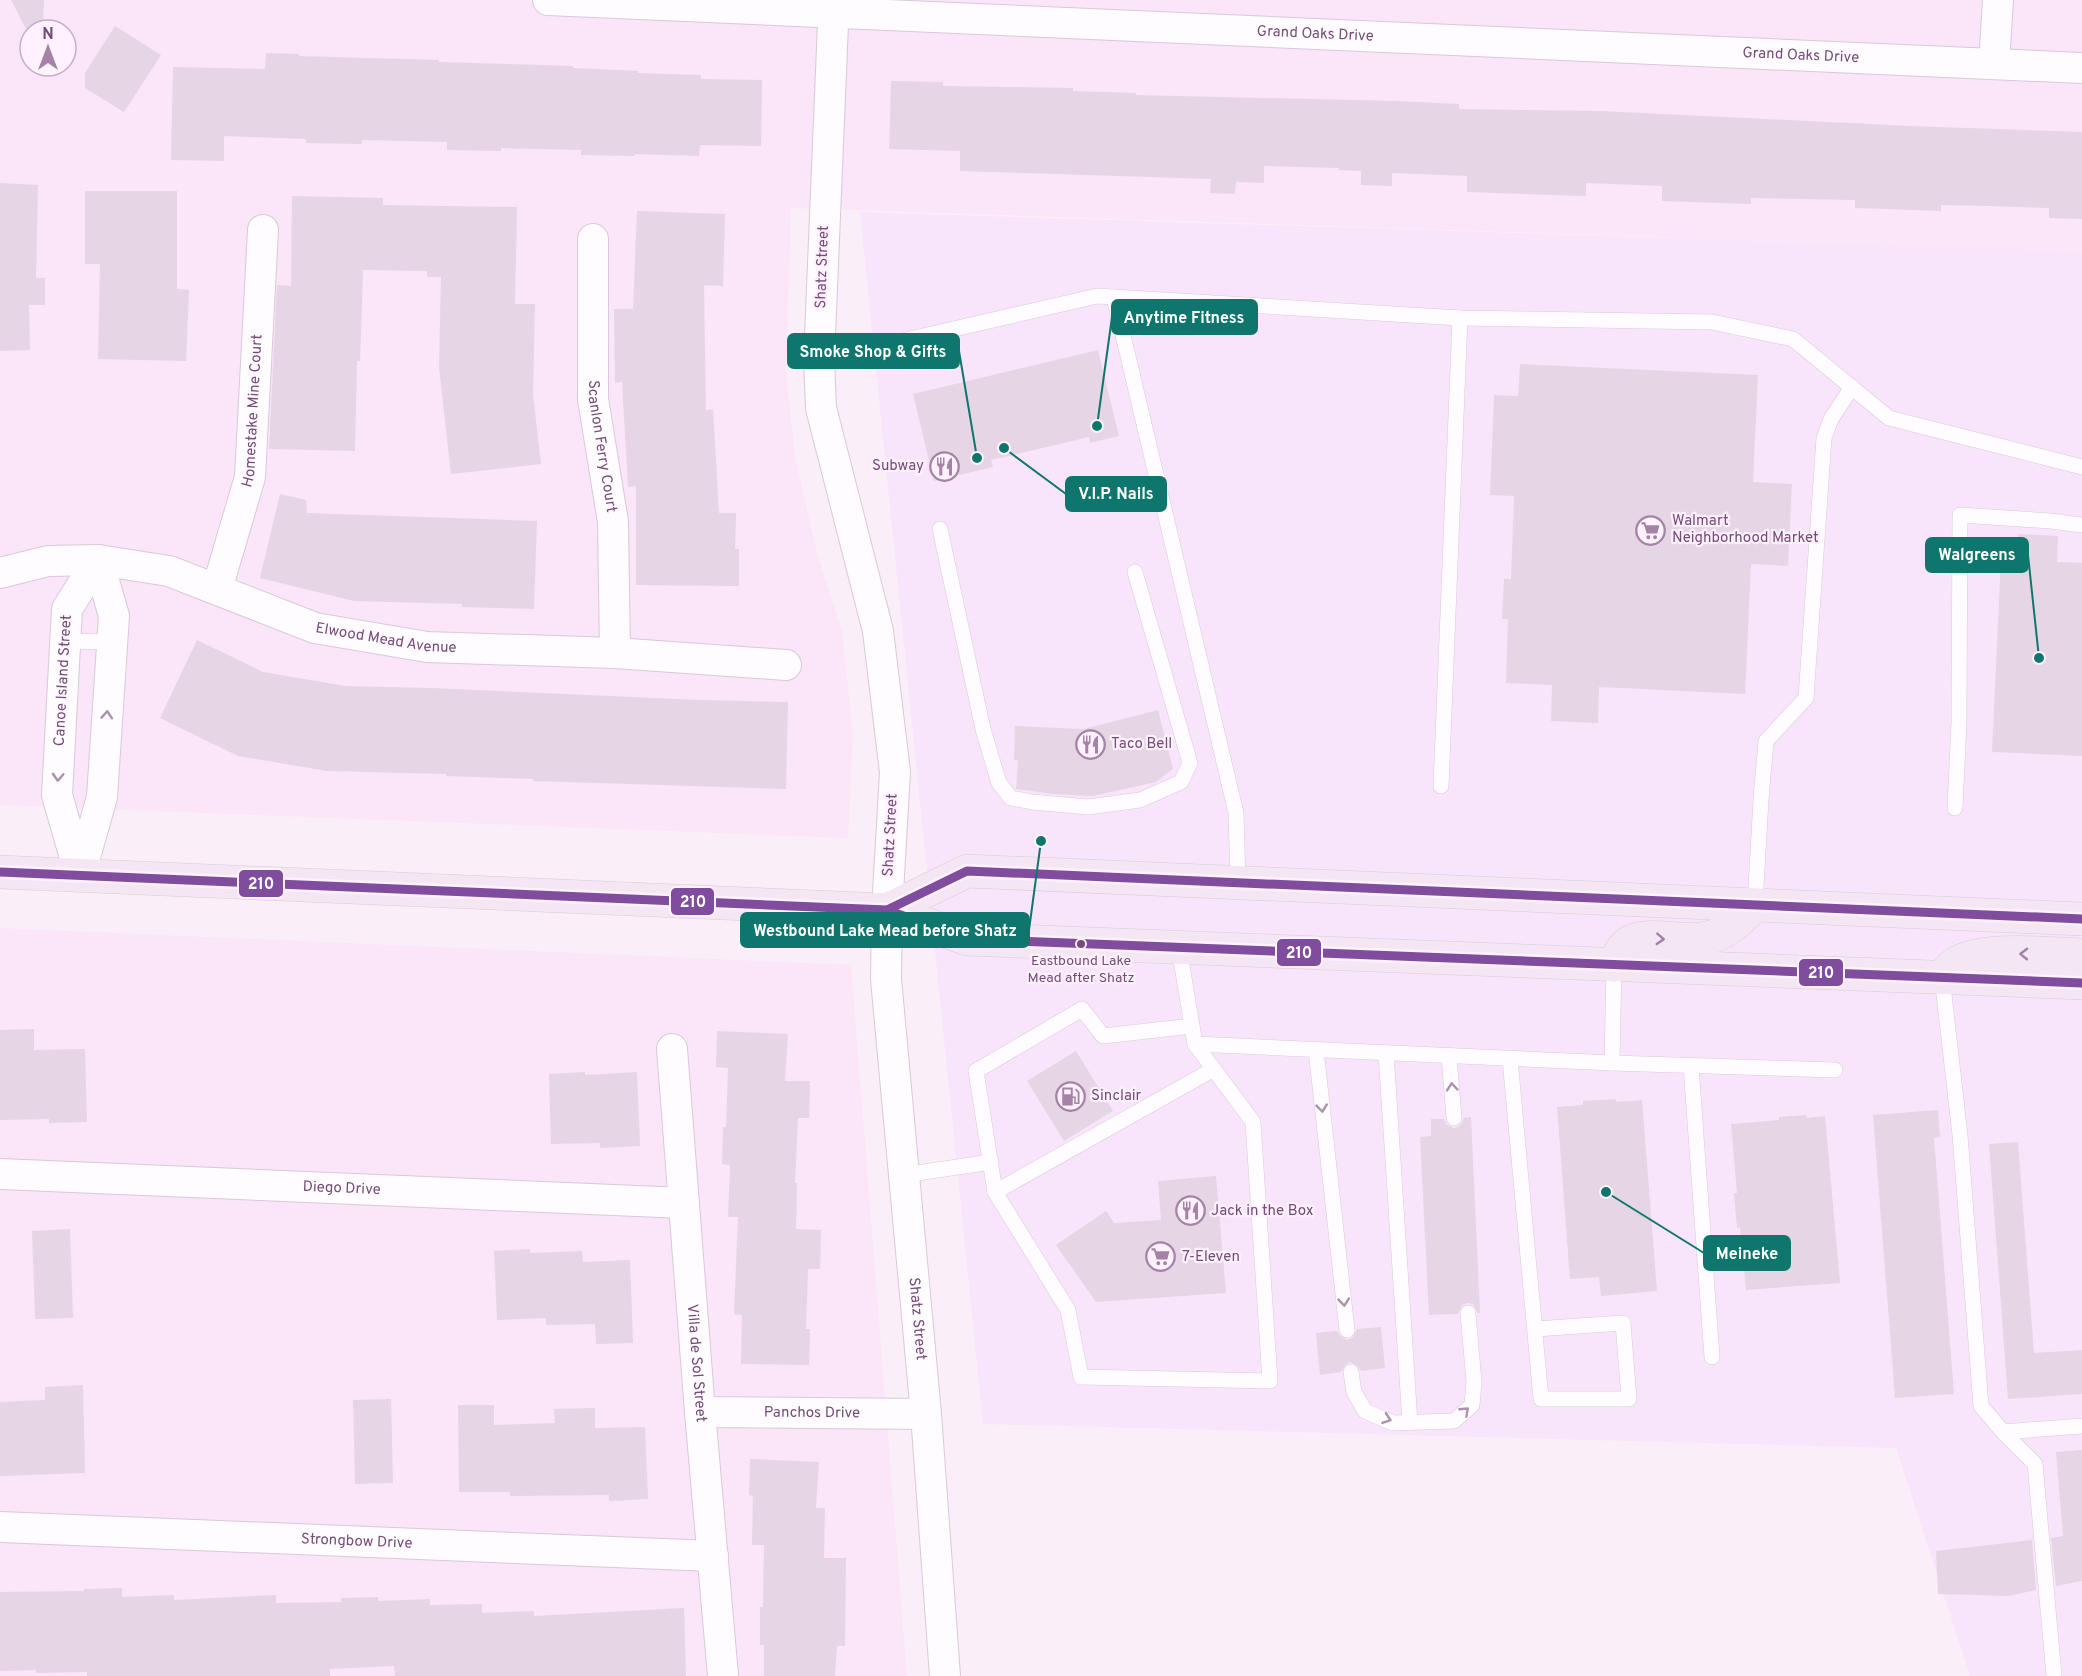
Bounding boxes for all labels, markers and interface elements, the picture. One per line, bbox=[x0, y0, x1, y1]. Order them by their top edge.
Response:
north arrow bbox=[18, 18, 78, 78]
street label: Grand Oaks Drive bbox=[1256, 22, 1374, 46]
text: N bbox=[42, 25, 54, 45]
street label: Grand Oaks Drive bbox=[1742, 43, 1860, 68]
street label: Shatz Street bbox=[812, 225, 834, 309]
callout: Anytime Fitness bbox=[1112, 300, 1257, 334]
text: Anytime Fitness bbox=[1124, 309, 1245, 329]
street label: Homestake Mine Court bbox=[238, 334, 267, 490]
callout: Smoke Shop & Gifts bbox=[788, 334, 959, 368]
text: Smoke Shop & Gifts bbox=[800, 343, 947, 363]
street label: Scanlon Ferry Court bbox=[583, 380, 621, 514]
restaurant icon: Subway bbox=[929, 450, 961, 482]
place label: Subway bbox=[872, 457, 924, 476]
callout: V.I.P. Nails bbox=[1066, 477, 1166, 511]
text: V.I.P. Nails bbox=[1078, 485, 1154, 505]
place label: Walmart Neighborhood Market bbox=[1672, 512, 1819, 548]
supermarket icon: Walmart Neighborhood Market bbox=[1635, 514, 1667, 546]
callout: Walgreens bbox=[1926, 538, 2028, 572]
text: Walgreens bbox=[1938, 546, 2016, 566]
street label: Canoe Island Street bbox=[50, 614, 76, 747]
street label: Elwood Mead Avenue bbox=[314, 619, 457, 657]
one-way arrow bbox=[101, 711, 114, 720]
restaurant icon: Taco Bell bbox=[1074, 728, 1106, 760]
place label: Taco Bell bbox=[1111, 735, 1172, 754]
one-way arrow bbox=[51, 773, 64, 782]
street label: Shatz Street bbox=[879, 793, 903, 877]
line badge: 210 bbox=[238, 869, 284, 898]
text: 210 bbox=[248, 875, 274, 895]
line badge: 210 bbox=[670, 887, 715, 916]
text: 210 bbox=[680, 893, 706, 913]
callout: Westbound Lake Mead before Shatz bbox=[741, 913, 1029, 947]
text: Westbound Lake Mead before Shatz bbox=[753, 922, 1017, 942]
one-way arrow bbox=[1655, 933, 1664, 946]
marker: Eastbound Lake Mead after Shatz bbox=[1075, 938, 1087, 950]
line badge: 210 bbox=[1276, 938, 1322, 967]
text: 210 bbox=[1286, 944, 1312, 964]
one-way arrow bbox=[2019, 947, 2028, 960]
place label: Eastbound Lake Mead after Shatz bbox=[1028, 953, 1134, 987]
line badge: 210 bbox=[1798, 958, 1844, 987]
text: 210 bbox=[1808, 964, 1834, 984]
fuel station icon: Sinclair bbox=[1054, 1080, 1086, 1112]
one-way arrow bbox=[1446, 1083, 1459, 1092]
place label: Sinclair bbox=[1091, 1087, 1142, 1106]
one-way arrow bbox=[1315, 1103, 1328, 1113]
street label: Diego Drive bbox=[302, 1177, 381, 1200]
restaurant icon: Jack in the Box bbox=[1174, 1195, 1206, 1227]
place label: Jack in the Box bbox=[1211, 1202, 1314, 1221]
callout: Meineke bbox=[1704, 1236, 1790, 1270]
supermarket icon: 7-Eleven bbox=[1145, 1241, 1177, 1273]
text: Meineke bbox=[1716, 1245, 1778, 1265]
place label: 7-Eleven bbox=[1182, 1248, 1240, 1267]
street label: Shatz Street bbox=[904, 1276, 931, 1361]
one-way arrow bbox=[1337, 1297, 1349, 1306]
street label: Villa de Sol Street bbox=[682, 1303, 710, 1423]
street label: Panchos Drive bbox=[764, 1403, 860, 1423]
one-way arrow bbox=[1458, 1407, 1469, 1418]
one-way arrow bbox=[1381, 1412, 1392, 1425]
street label: Strongbow Drive bbox=[301, 1530, 413, 1553]

